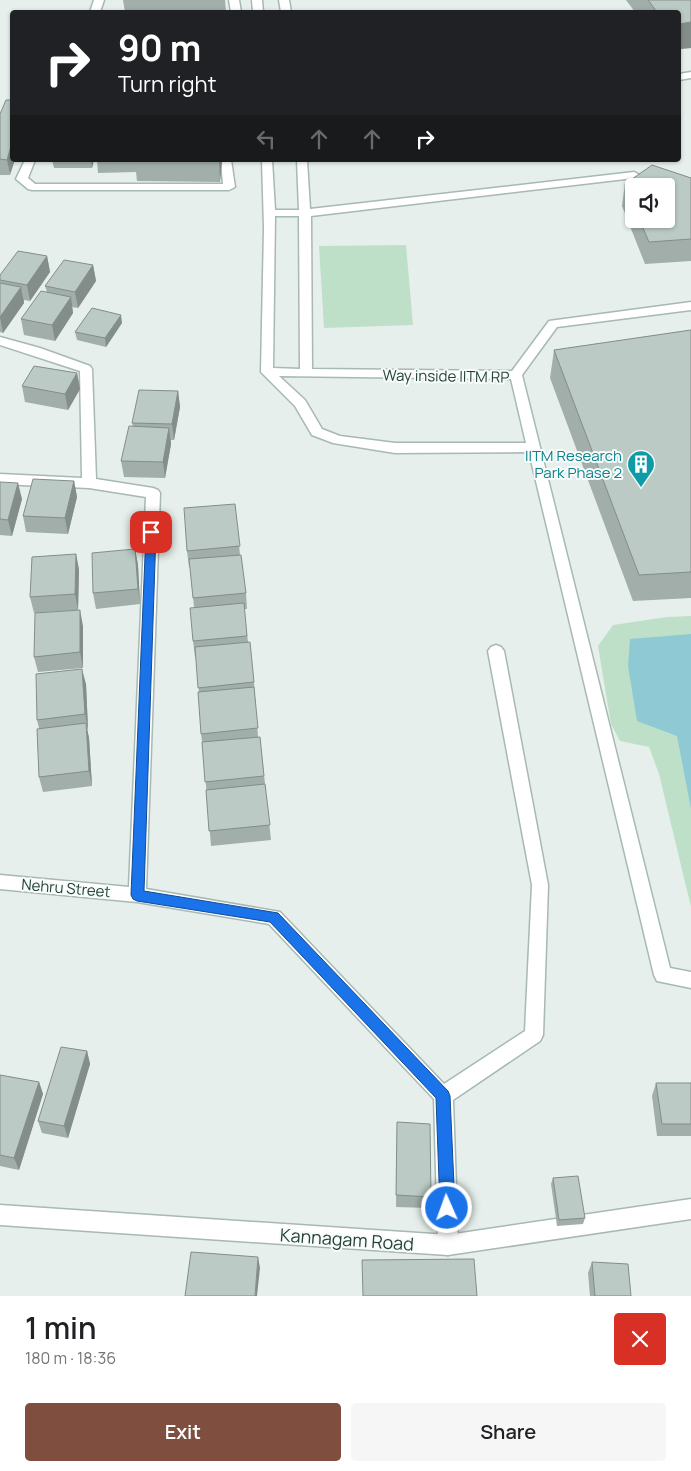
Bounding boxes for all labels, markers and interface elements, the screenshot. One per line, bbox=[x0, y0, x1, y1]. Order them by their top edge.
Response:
text: 90 m bbox=[118, 24, 201, 72]
icon: right bbox=[35, 30, 100, 95]
text: Turn right bbox=[118, 69, 216, 99]
icon: left bbox=[252, 125, 280, 153]
icon: ahead bbox=[305, 125, 333, 153]
icon: ahead bbox=[358, 125, 386, 153]
icon: right bbox=[411, 125, 439, 153]
map controls bbox=[625, 178, 675, 228]
button: sound bbox=[625, 178, 675, 228]
street label: Way inside IITM RP bbox=[382, 364, 510, 388]
place label: IITM Research Park Phase 2 bbox=[525, 445, 622, 483]
building icon: IITM Research Park Phase 2 bbox=[626, 449, 656, 488]
pin bbox=[130, 511, 172, 553]
icon: arrive bbox=[137, 518, 165, 546]
street label: Nehru Street bbox=[21, 874, 111, 902]
position arrow bbox=[420, 1181, 472, 1233]
street label: Kannagam Road bbox=[279, 1222, 415, 1256]
text: 1 min bbox=[25, 1307, 97, 1348]
button: close bbox=[614, 1313, 666, 1365]
text: 180 m · 18:36 bbox=[25, 1347, 116, 1369]
button: Exit bbox=[25, 1403, 341, 1461]
button: Share bbox=[351, 1403, 666, 1461]

